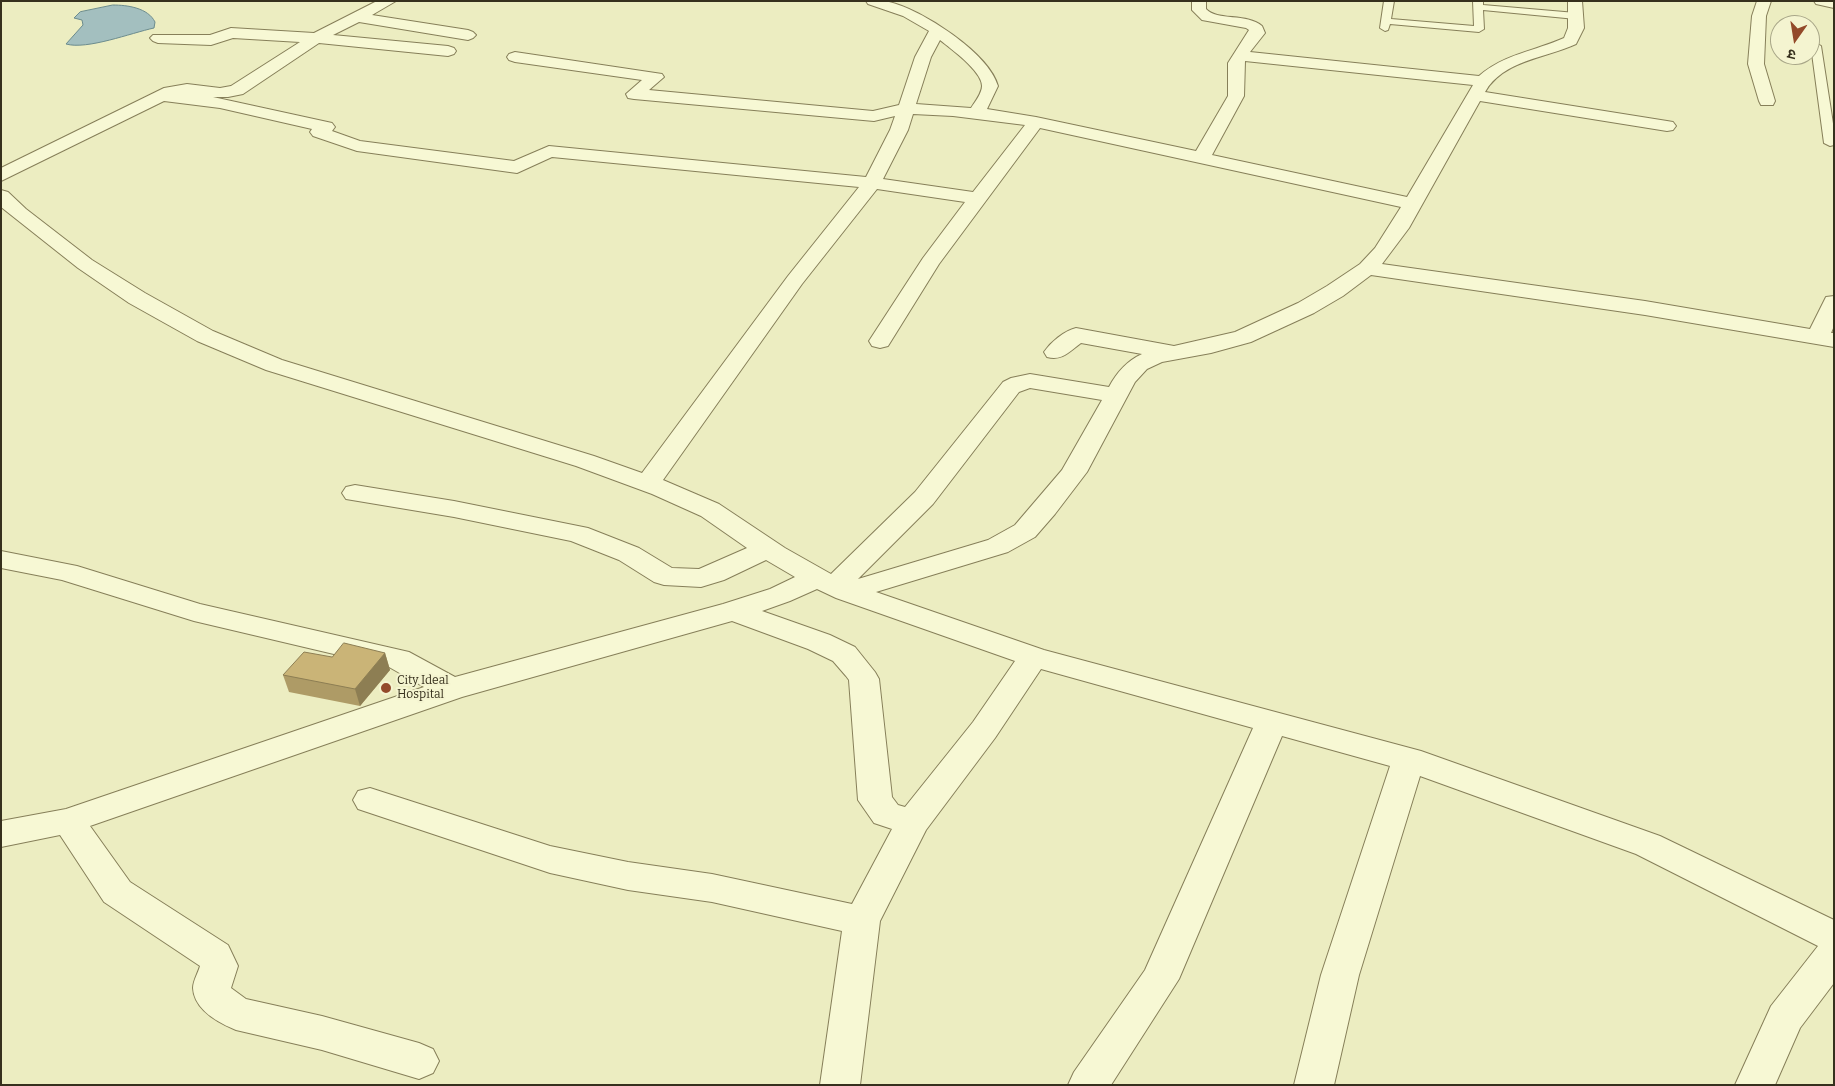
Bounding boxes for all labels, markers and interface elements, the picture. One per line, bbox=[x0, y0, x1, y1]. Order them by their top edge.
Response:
north arrow bbox=[1770, 15, 1820, 65]
text: उ bbox=[1786, 45, 1798, 63]
place label: City Ideal Hospital bbox=[397, 674, 449, 702]
marker: City Ideal Hospital bbox=[379, 681, 393, 695]

